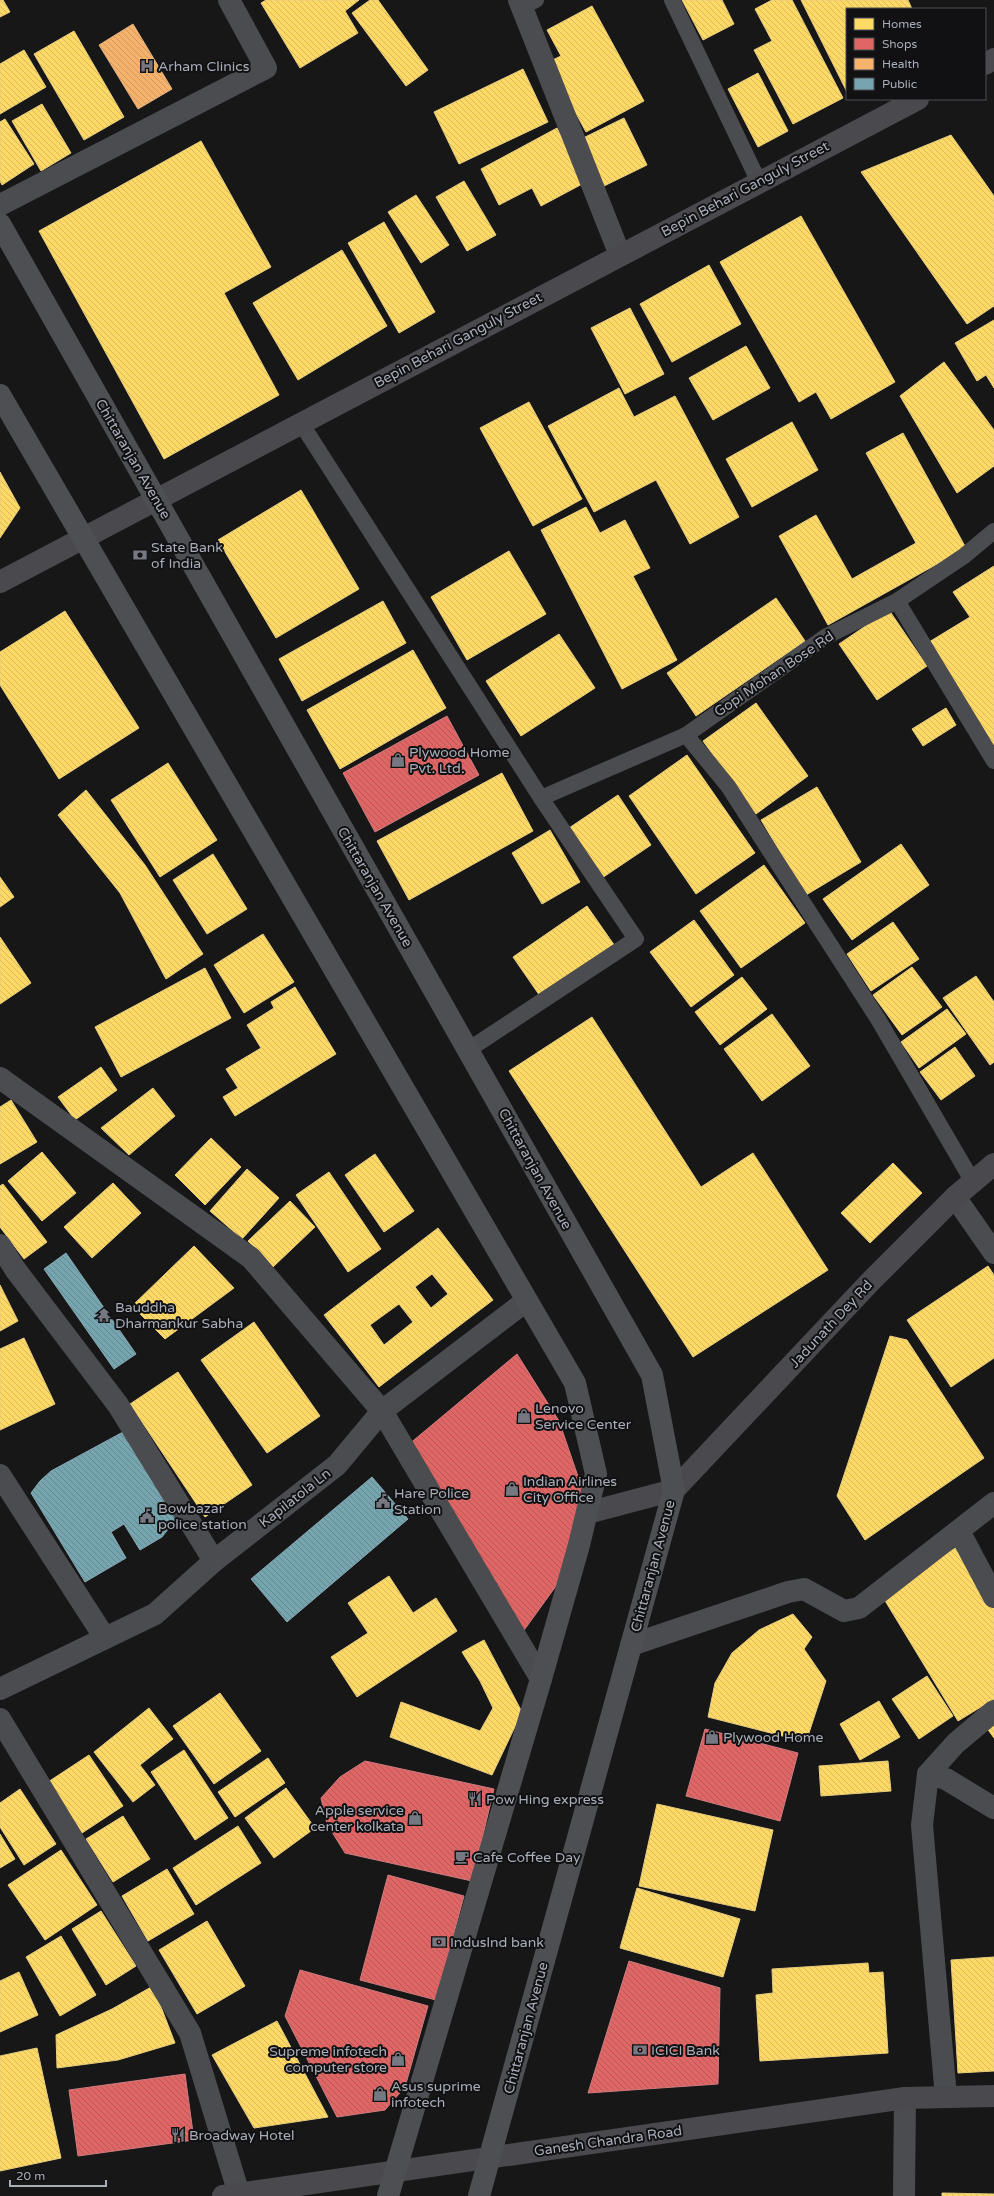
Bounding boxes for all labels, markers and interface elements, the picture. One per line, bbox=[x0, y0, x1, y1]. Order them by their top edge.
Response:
legend bbox=[846, 8, 986, 100]
text: Homes bbox=[882, 17, 922, 31]
text: Shops bbox=[882, 37, 917, 51]
text: Health bbox=[882, 57, 919, 71]
hospital icon: Arham Clinics bbox=[139, 58, 155, 74]
place label: Arham Clinics bbox=[158, 58, 250, 75]
text: Public bbox=[882, 77, 917, 91]
street label: Bepin Behari Ganguly Street bbox=[658, 137, 832, 241]
street label: Bepin Behari Ganguly Street bbox=[371, 288, 545, 392]
street label: Chittaranjan Avenue bbox=[92, 396, 174, 522]
place label: State Bank of India bbox=[151, 539, 223, 572]
bank icon: State Bank of India bbox=[132, 547, 148, 563]
street label: Gopi Mohan Bose Rd bbox=[711, 628, 837, 720]
place label: Plywood Home Pvt. Ltd. bbox=[409, 744, 510, 777]
shop icon: Plywood Home Pvt. Ltd. bbox=[390, 752, 406, 768]
street label: Chittaranjan Avenue bbox=[334, 824, 416, 950]
street label: Chittaranjan Avenue bbox=[495, 1106, 575, 1233]
street label: Jadunath Dey Rd bbox=[786, 1277, 876, 1371]
place label: Bauddha Dharmankur Sabha bbox=[115, 1299, 243, 1332]
temple icon: Bauddha Dharmankur Sabha bbox=[96, 1307, 112, 1323]
place label: Lenovo Service Center bbox=[535, 1400, 632, 1433]
shop icon: Lenovo Service Center bbox=[516, 1408, 532, 1424]
street label: Kapilatola Ln bbox=[256, 1465, 334, 1531]
place label: Indian Airlines City Office bbox=[523, 1473, 617, 1506]
shop icon: Indian Airlines City Office bbox=[504, 1481, 520, 1497]
place label: Hare Police Station bbox=[394, 1485, 469, 1518]
public building icon: Hare Police Station bbox=[375, 1493, 391, 1509]
street label: Chittaranjan Avenue bbox=[627, 1498, 679, 1634]
place label: Bowbazar police station bbox=[158, 1500, 247, 1533]
public building icon: Bowbazar police station bbox=[139, 1508, 155, 1524]
shop icon: Plywood Home bbox=[704, 1729, 720, 1745]
place label: Plywood Home bbox=[723, 1729, 824, 1746]
restaurant icon: Pow Hing express bbox=[467, 1791, 483, 1807]
place label: Pow Hing express bbox=[486, 1791, 604, 1808]
place label: Apple service center kolkata bbox=[310, 1802, 404, 1835]
shop icon: Apple service center kolkata bbox=[407, 1810, 423, 1826]
cafe icon: Cafe Coffee Day bbox=[454, 1849, 470, 1865]
place label: Cafe Coffee Day bbox=[473, 1849, 581, 1866]
bank icon: Induslnd bank bbox=[431, 1934, 447, 1950]
place label: Induslnd bank bbox=[450, 1934, 544, 1951]
street label: Chittaranjan Avenue bbox=[500, 1960, 552, 2096]
bank icon: ICICI Bank bbox=[632, 2042, 648, 2058]
place label: ICICI Bank bbox=[651, 2042, 720, 2059]
place label: Supreme infotech computer store bbox=[269, 2043, 387, 2076]
shop icon: Supreme infotech computer store bbox=[390, 2051, 406, 2067]
place label: Asus suprime infotech bbox=[391, 2078, 481, 2111]
shop icon: Asus suprime infotech bbox=[372, 2086, 388, 2102]
street label: Ganesh Chandra Road bbox=[533, 2122, 683, 2160]
restaurant icon: Broadway Hotel bbox=[170, 2127, 186, 2143]
place label: Broadway Hotel bbox=[189, 2127, 294, 2144]
scale bar bbox=[10, 2162, 106, 2188]
text: 20 m bbox=[16, 2169, 45, 2183]

